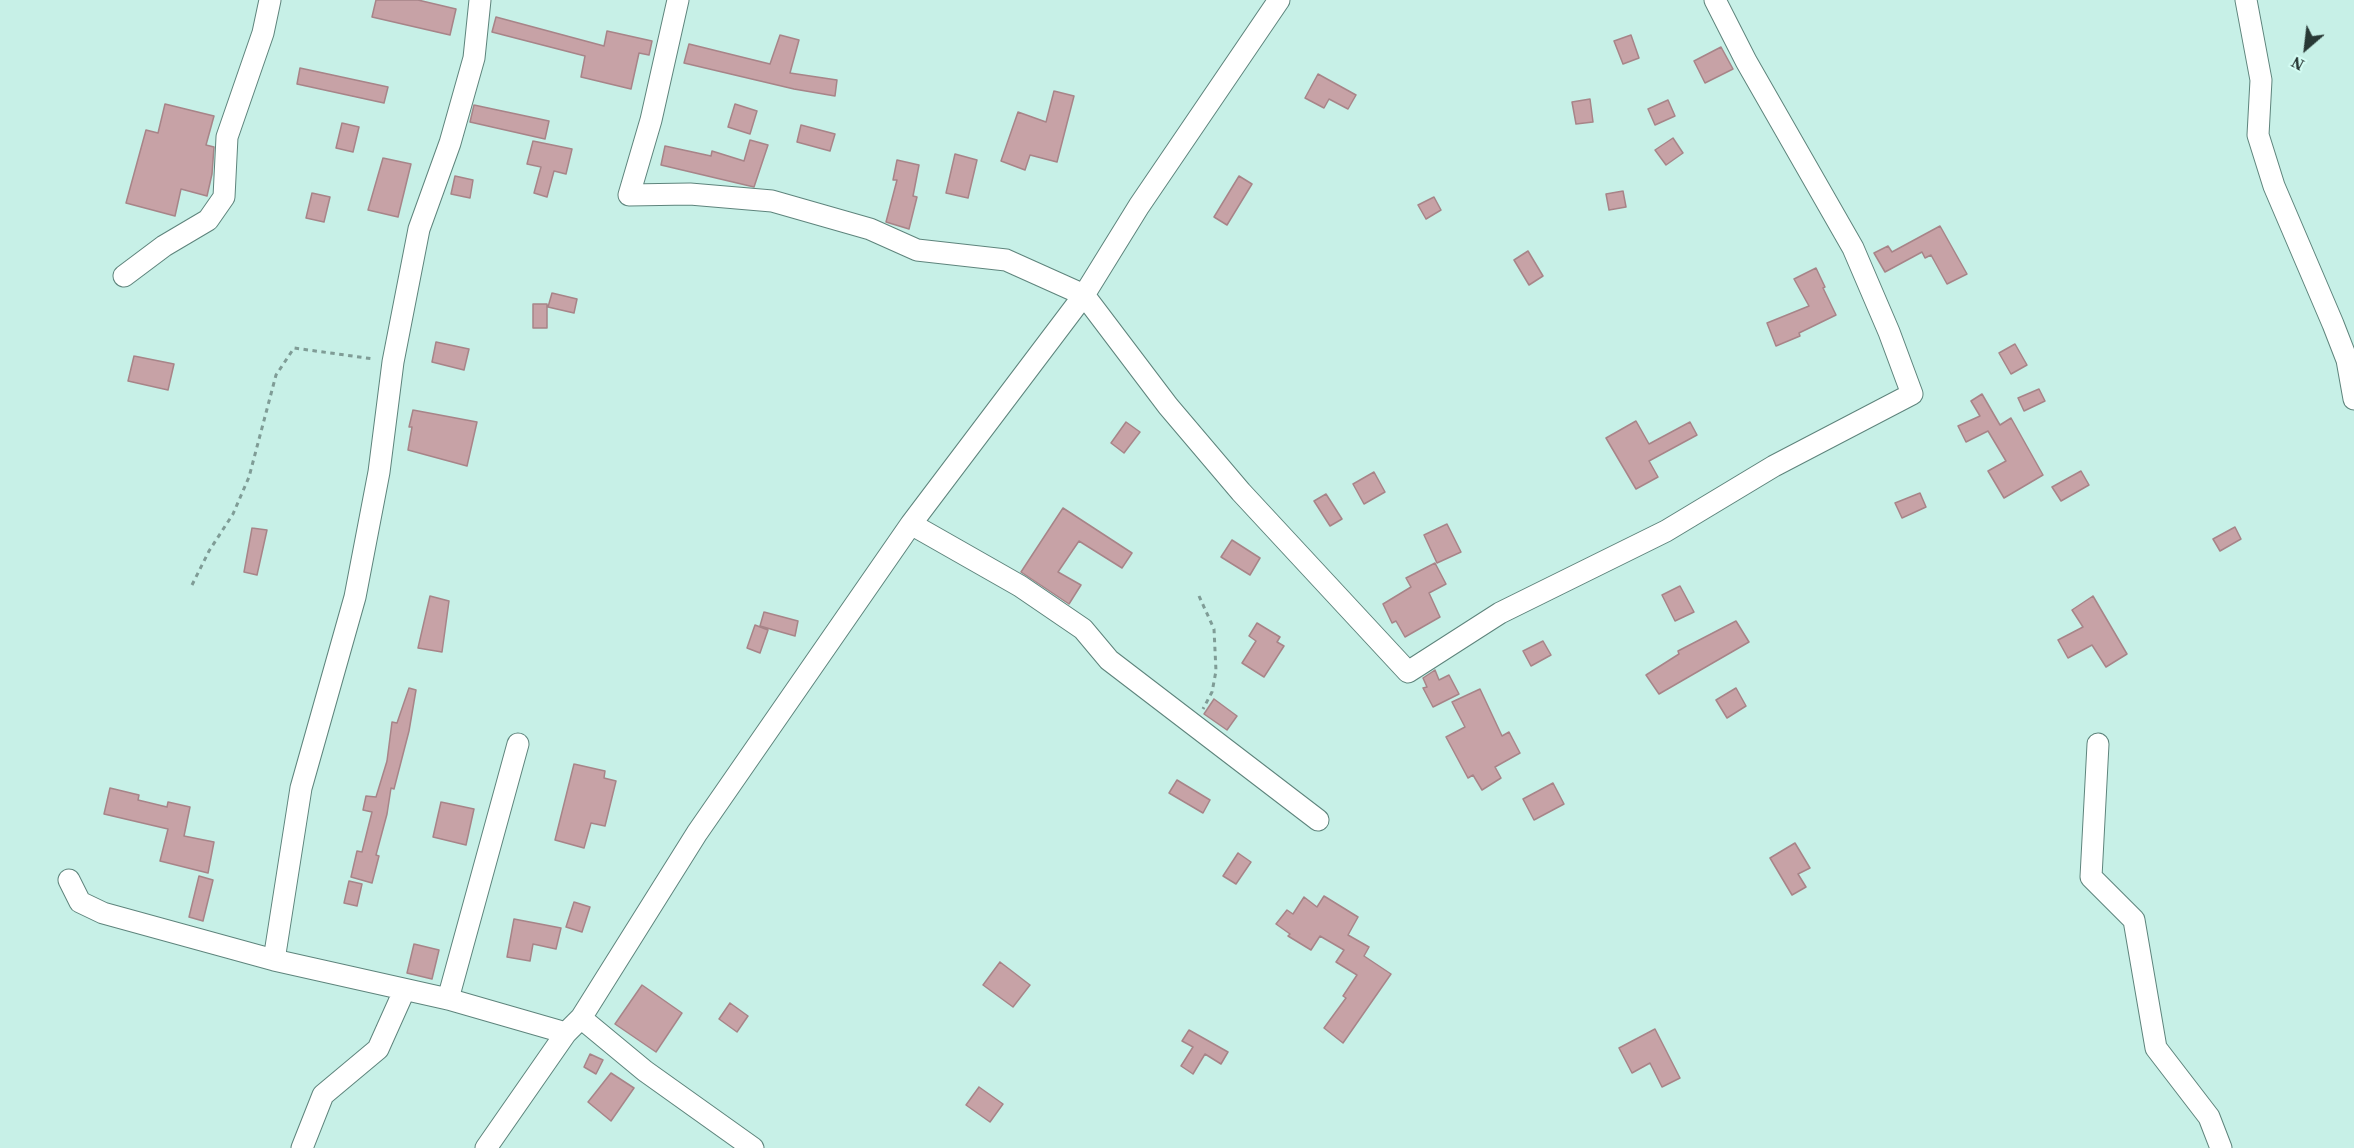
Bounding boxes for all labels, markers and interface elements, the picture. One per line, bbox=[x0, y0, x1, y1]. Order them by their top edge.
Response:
north arrow bbox=[2276, 18, 2336, 78]
text: N bbox=[2287, 51, 2308, 76]

